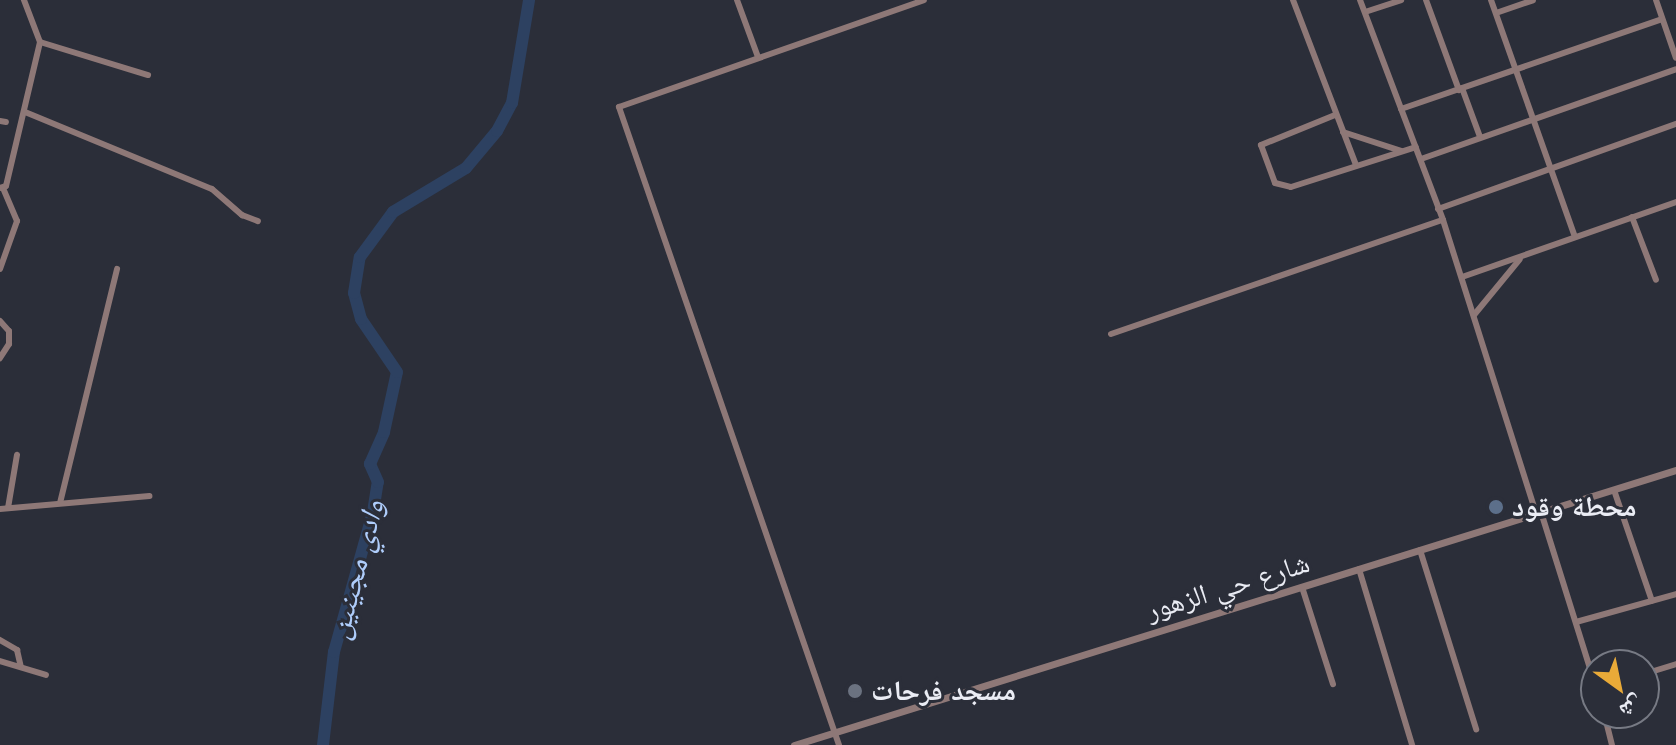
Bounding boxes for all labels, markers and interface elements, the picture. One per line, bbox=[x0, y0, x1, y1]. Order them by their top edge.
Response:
place label: محطة وقود bbox=[1512, 490, 1637, 524]
water label: وادي مجينين bbox=[320, 495, 392, 643]
marker: محطة وقود bbox=[1487, 498, 1505, 516]
street label: شارع حي الزهور bbox=[1142, 546, 1314, 628]
north arrow bbox=[1580, 649, 1660, 729]
place label: مسجد فرحات bbox=[871, 674, 1016, 708]
marker: مسجد فرحات bbox=[846, 682, 864, 700]
text: ش bbox=[1613, 688, 1650, 727]

